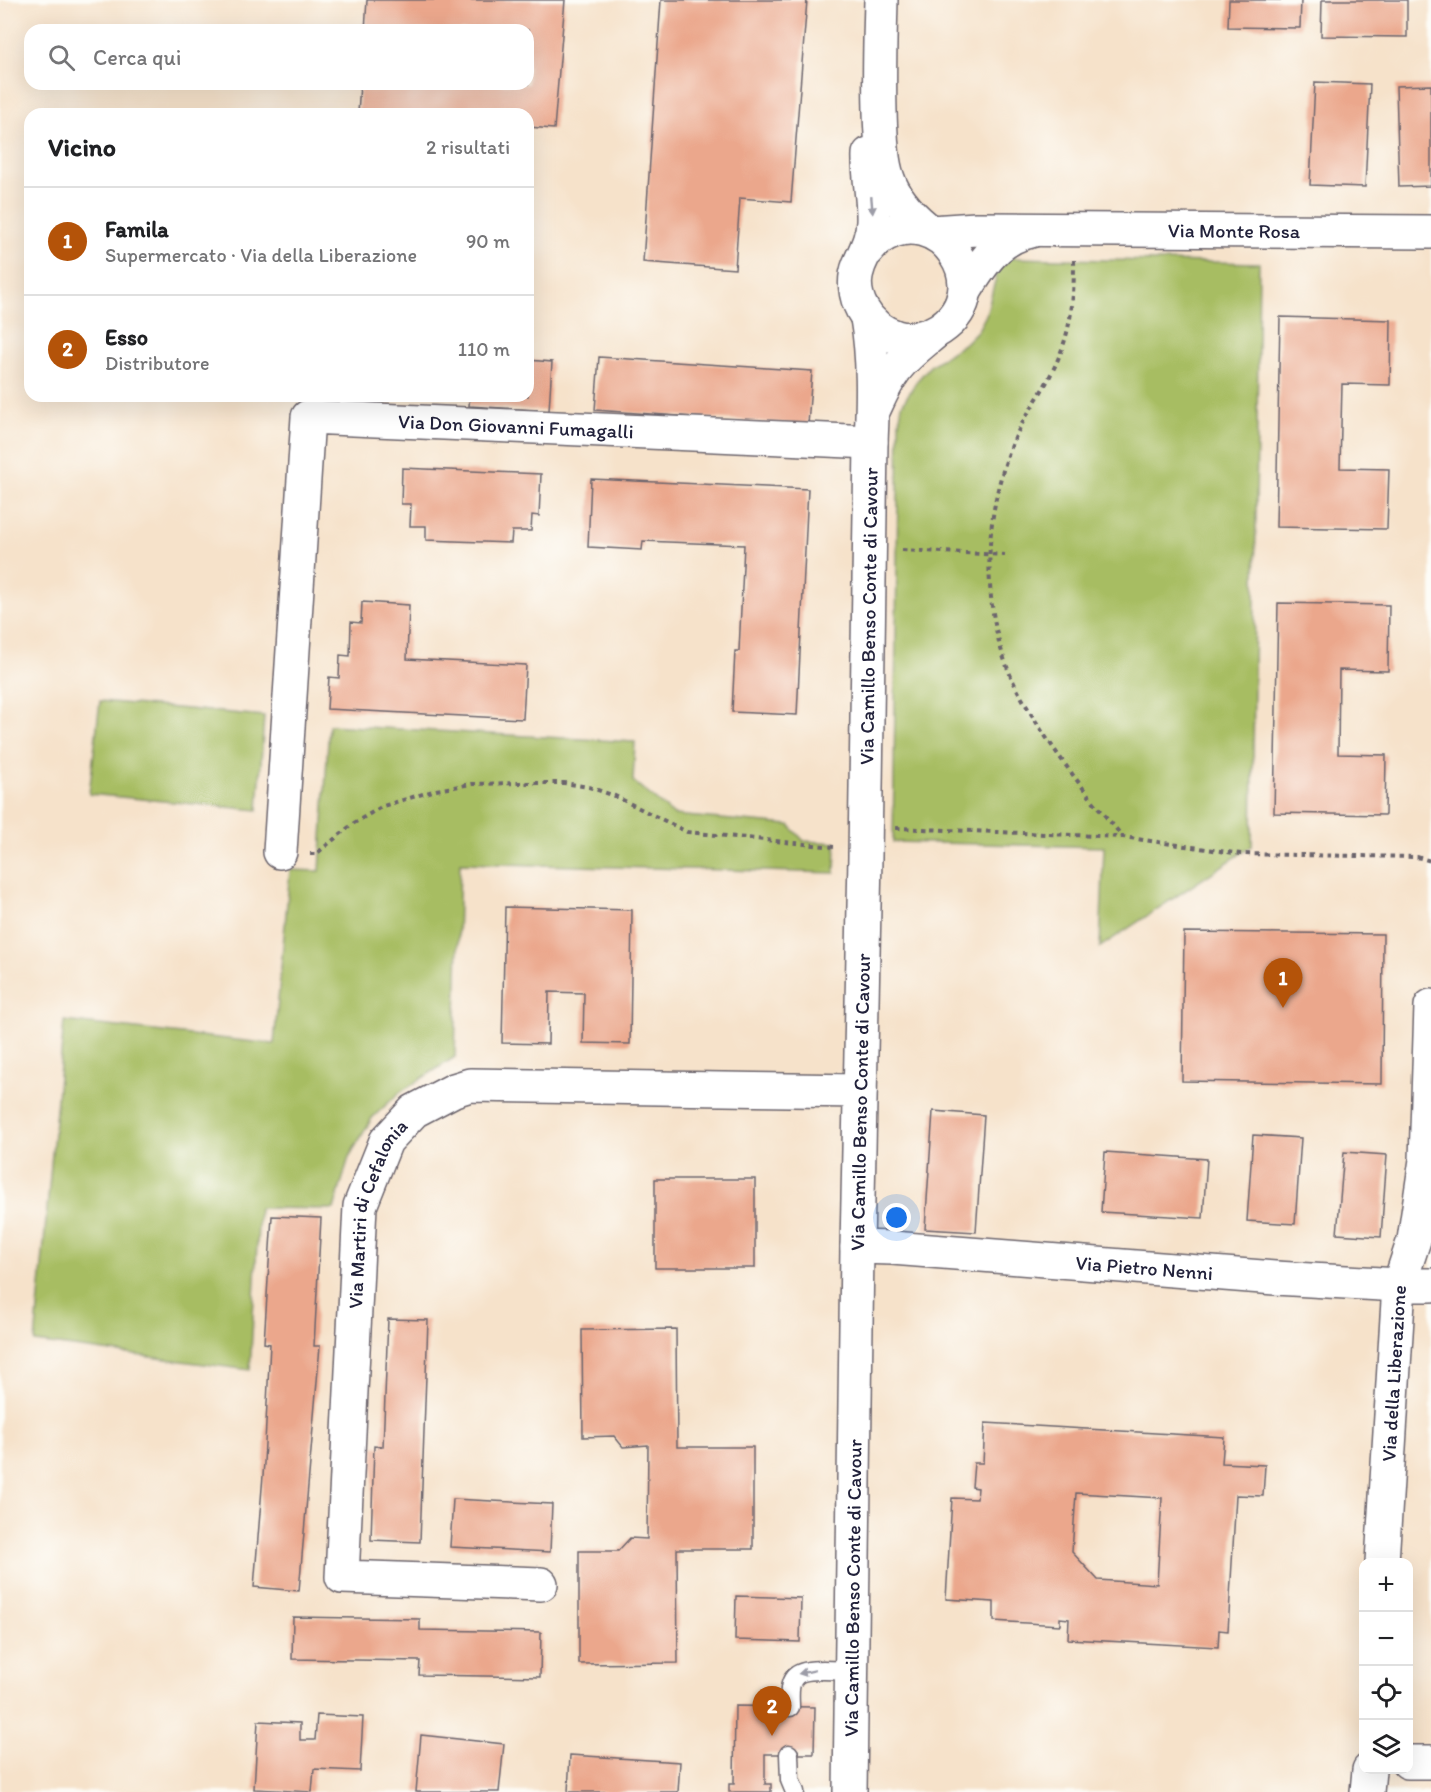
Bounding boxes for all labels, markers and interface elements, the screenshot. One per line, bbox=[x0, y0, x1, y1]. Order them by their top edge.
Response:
search box bbox=[24, 24, 534, 90]
icon: search bbox=[45, 41, 78, 74]
text: Cerca qui bbox=[93, 44, 181, 71]
text: Vicino bbox=[48, 131, 116, 163]
text: 2 risultati bbox=[426, 135, 510, 159]
one-way arrow bbox=[867, 195, 877, 214]
text: Famila bbox=[105, 216, 169, 243]
street label: Via Monte Rosa bbox=[1168, 218, 1301, 243]
text: 1 bbox=[63, 229, 72, 253]
text: 90 m bbox=[466, 229, 510, 253]
text: Supermercato · Via della Liberazione bbox=[105, 243, 417, 267]
text: Esso bbox=[105, 324, 148, 351]
text: 2 bbox=[62, 337, 73, 361]
text: 110 m bbox=[458, 337, 510, 361]
text: Distributore bbox=[105, 351, 209, 375]
street label: Via Don Giovanni Fumagalli bbox=[398, 409, 634, 443]
street label: Via Camillo Benso Conte di Cavour bbox=[854, 467, 883, 765]
street label: Via Camillo Benso Conte di Cavour bbox=[845, 953, 875, 1251]
pin: 1 bbox=[1264, 958, 1302, 1008]
street label: Via Martiri di Cefalonia bbox=[343, 1114, 412, 1309]
your location bbox=[882, 1203, 911, 1232]
street label: Via Pietro Nenni bbox=[1074, 1250, 1214, 1285]
street label: Via della Liberazione bbox=[1376, 1284, 1411, 1462]
street label: Via Camillo Benso Conte di Cavour bbox=[839, 1439, 867, 1737]
map controls bbox=[1359, 1558, 1413, 1774]
button: + bbox=[1359, 1558, 1413, 1612]
button: − bbox=[1359, 1612, 1413, 1666]
button: locate bbox=[1359, 1666, 1413, 1720]
one-way arrow bbox=[798, 1668, 816, 1678]
pin: 2 bbox=[752, 1686, 792, 1736]
button: layers bbox=[1359, 1720, 1413, 1774]

